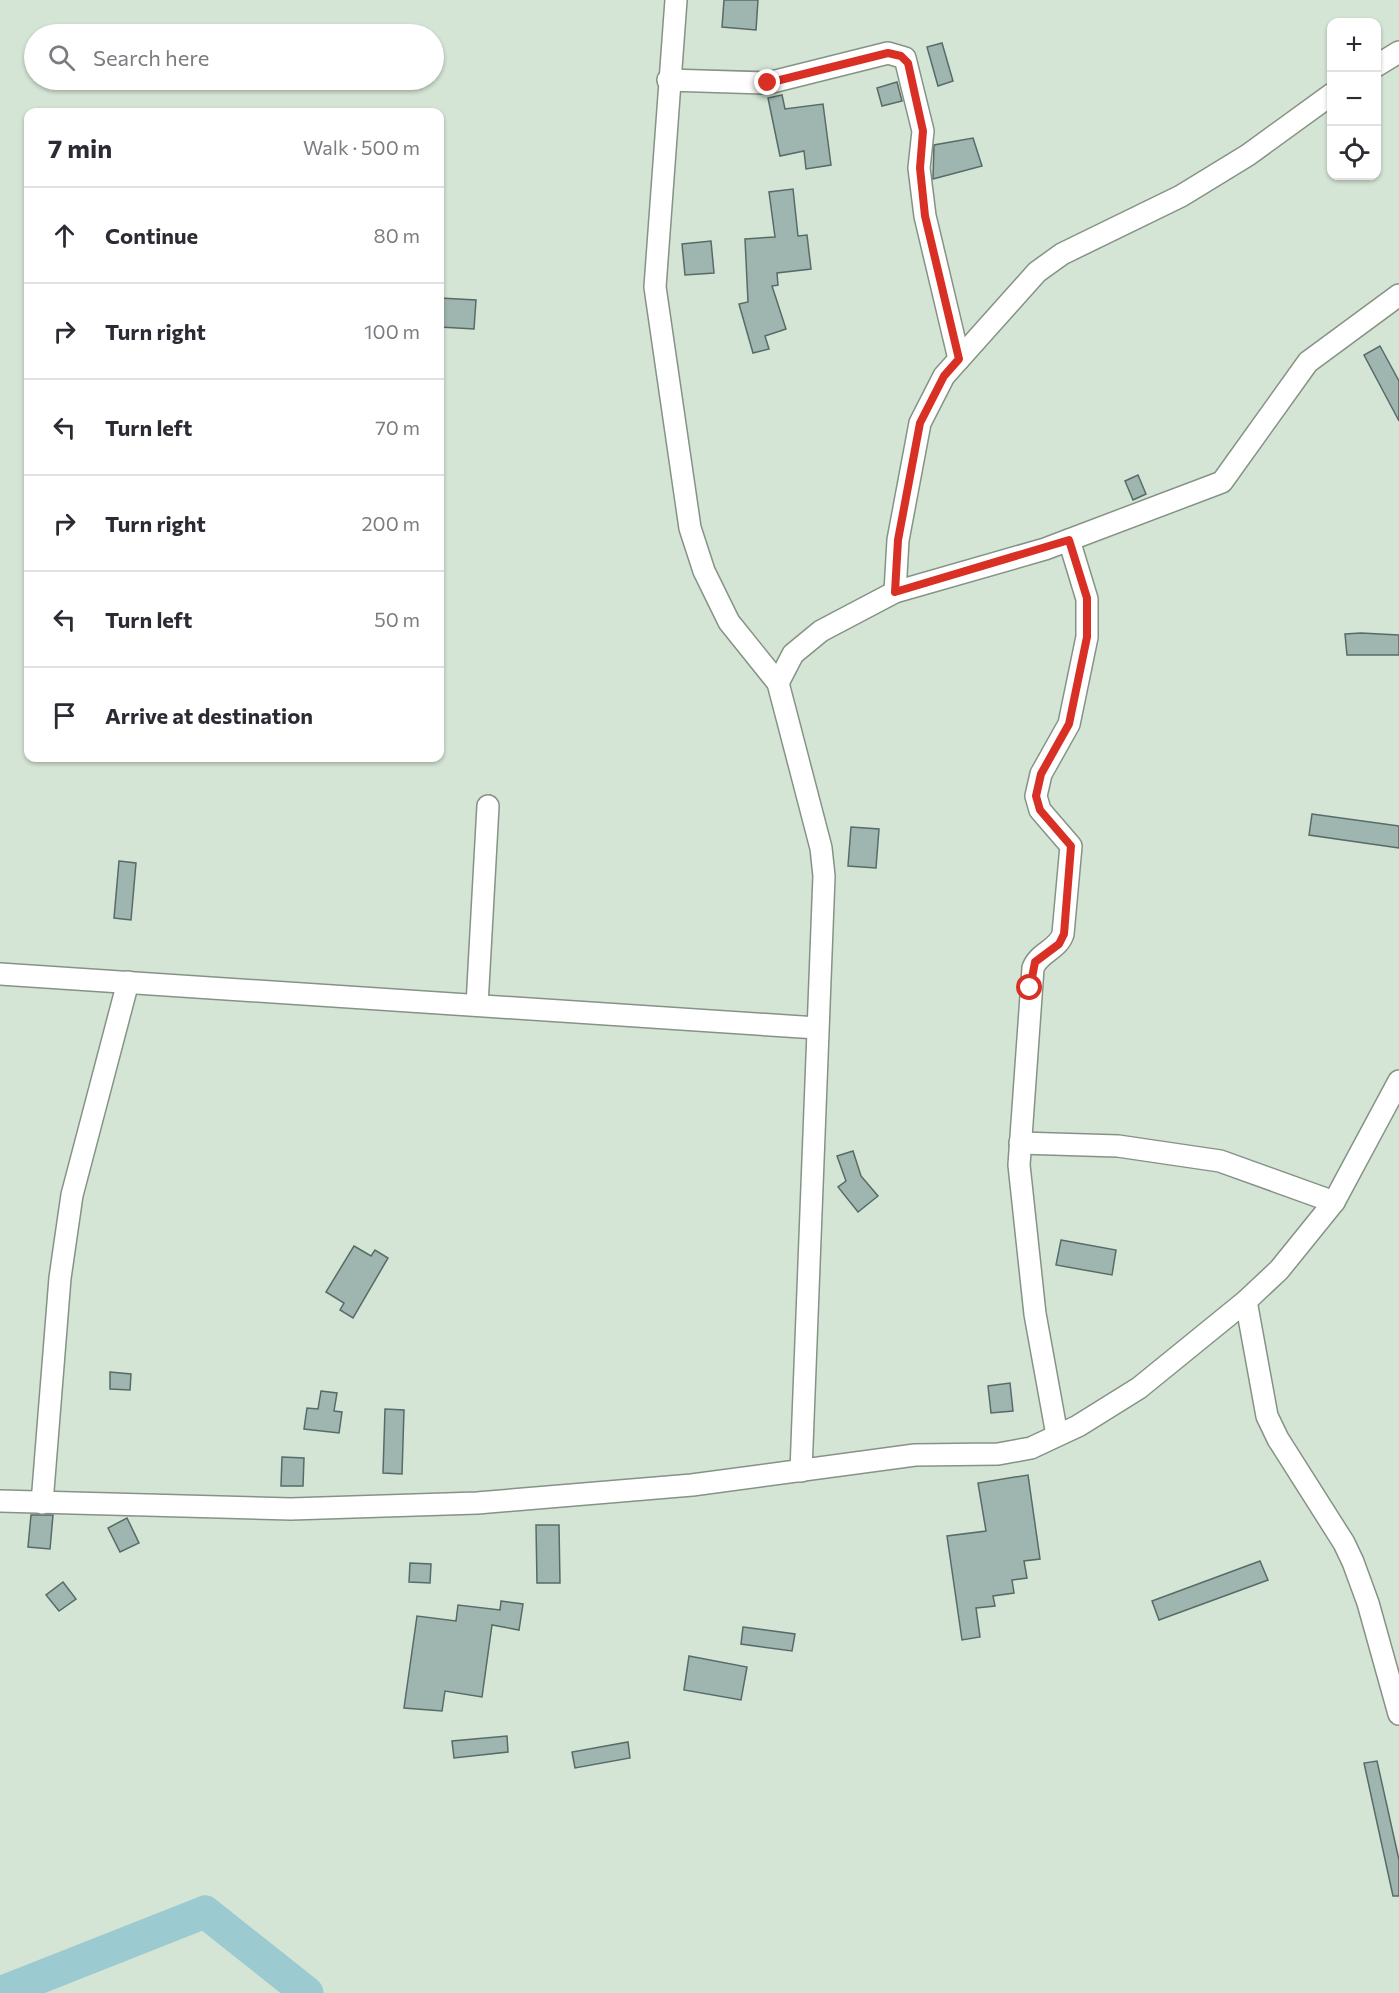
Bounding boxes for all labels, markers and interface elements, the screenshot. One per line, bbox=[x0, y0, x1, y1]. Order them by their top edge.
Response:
map controls bbox=[1327, 18, 1381, 180]
button: + bbox=[1327, 18, 1381, 72]
search box bbox=[24, 24, 444, 90]
icon: search bbox=[45, 41, 78, 74]
text: Search here bbox=[93, 44, 209, 71]
route end bbox=[754, 69, 780, 95]
button: − bbox=[1327, 72, 1381, 126]
button: locate bbox=[1327, 126, 1381, 180]
text: 7 min bbox=[48, 132, 112, 163]
text: Walk · 500 m bbox=[303, 135, 420, 159]
icon: ahead bbox=[48, 219, 81, 252]
text: Continue bbox=[105, 222, 198, 249]
text: 80 m bbox=[374, 223, 420, 247]
icon: right bbox=[48, 315, 81, 348]
text: Turn right bbox=[105, 318, 206, 345]
text: 100 m bbox=[364, 319, 420, 343]
icon: left bbox=[48, 411, 81, 444]
text: Turn left bbox=[105, 414, 192, 441]
text: 70 m bbox=[375, 415, 420, 439]
icon: right bbox=[48, 507, 81, 540]
text: Turn right bbox=[105, 510, 206, 537]
text: 200 m bbox=[362, 511, 420, 535]
icon: left bbox=[48, 603, 81, 636]
text: Turn left bbox=[105, 606, 192, 633]
text: 50 m bbox=[374, 607, 420, 631]
icon: arrive bbox=[48, 699, 81, 732]
text: Arrive at destination bbox=[105, 702, 313, 729]
route start bbox=[1016, 974, 1042, 1000]

